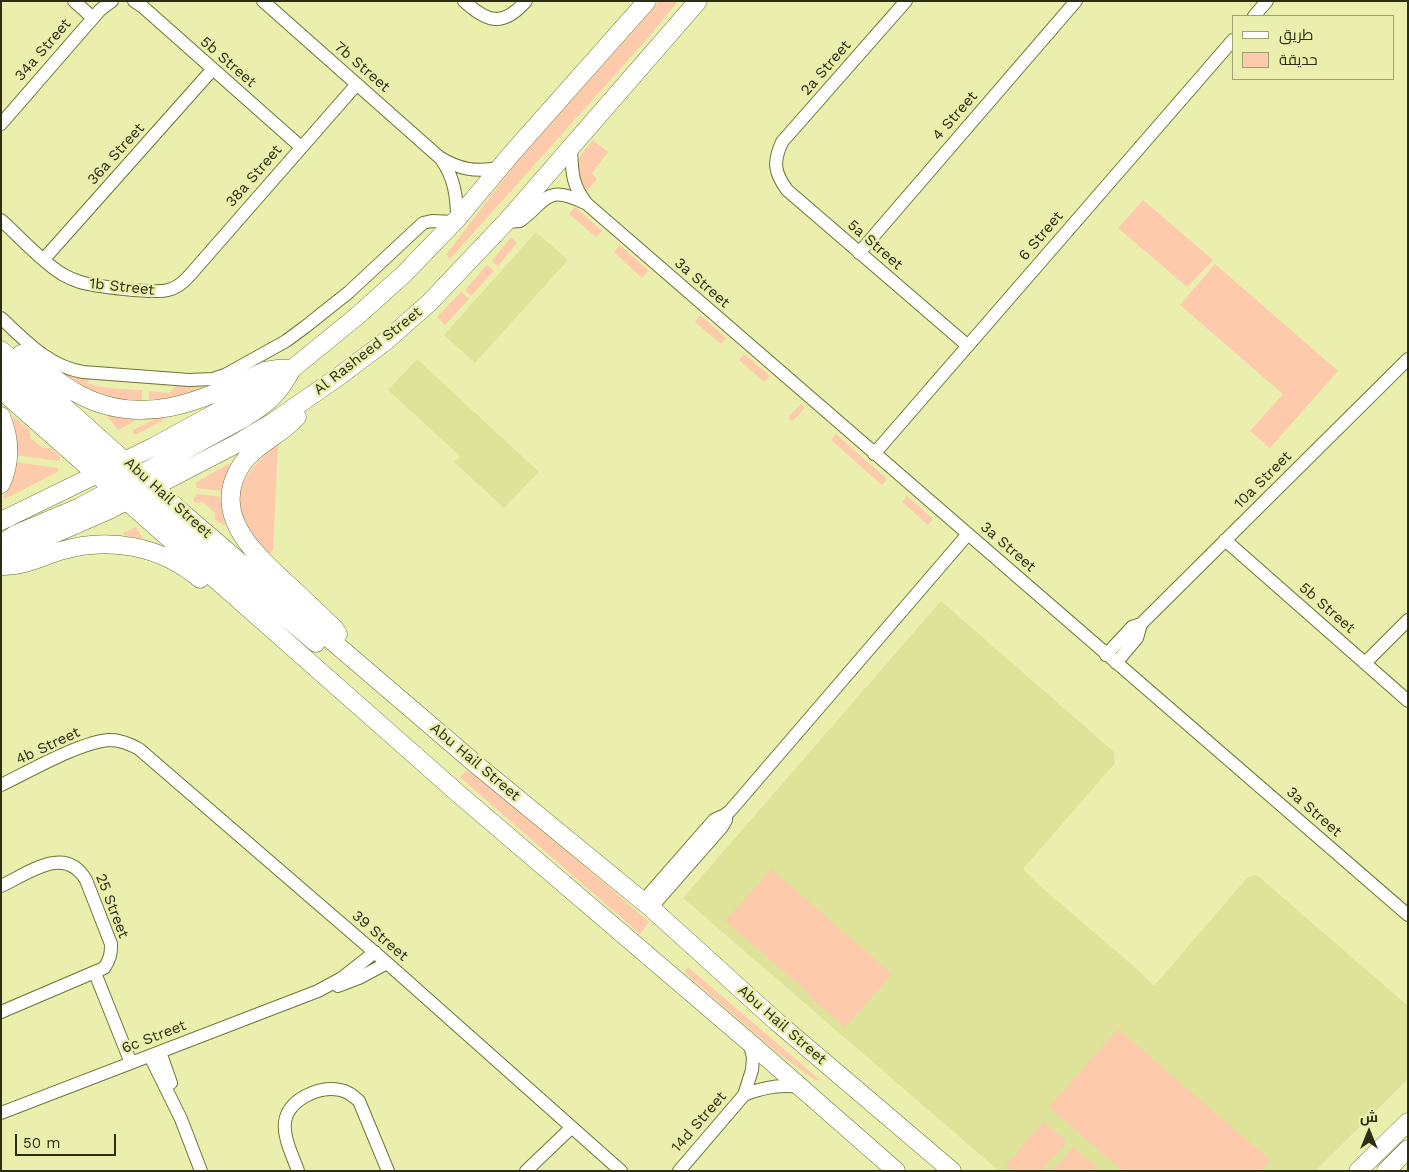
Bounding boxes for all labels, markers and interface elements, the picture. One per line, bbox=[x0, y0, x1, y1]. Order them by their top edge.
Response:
street label: 34a Street bbox=[11, 15, 75, 85]
legend bbox=[1232, 15, 1394, 80]
text: طريق bbox=[1279, 26, 1313, 44]
street label: 5b Street bbox=[196, 33, 260, 91]
street label: 2a Street bbox=[797, 37, 855, 99]
street label: 7b Street bbox=[330, 38, 394, 96]
text: حديقة bbox=[1279, 51, 1318, 69]
street label: 4 Street bbox=[929, 88, 981, 144]
street label: 36a Street bbox=[84, 120, 148, 188]
street label: 38a Street bbox=[222, 141, 286, 211]
street label: 6 Street bbox=[1015, 207, 1067, 265]
street label: 5a Street bbox=[844, 216, 906, 274]
street label: 3a Street bbox=[671, 254, 733, 312]
street label: 1b Street bbox=[88, 275, 156, 299]
street label: Al Rasheed Street bbox=[310, 303, 426, 399]
street label: 10a Street bbox=[1230, 447, 1296, 513]
street label: Abu Hail Street bbox=[120, 454, 216, 542]
street label: 3a Street bbox=[977, 518, 1039, 576]
street label: 5b Street bbox=[1295, 579, 1359, 637]
street label: Abu Hail Street bbox=[426, 719, 524, 805]
street label: 4b Street bbox=[13, 723, 83, 769]
street label: 3a Street bbox=[1283, 783, 1345, 841]
street label: 25 Street bbox=[91, 871, 133, 941]
street label: 39 Street bbox=[348, 907, 412, 965]
street label: Abu Hail Street bbox=[734, 981, 830, 1069]
street label: 6c Street bbox=[119, 1016, 189, 1058]
street label: 14d Street bbox=[668, 1088, 730, 1156]
north arrow bbox=[1344, 1107, 1394, 1157]
text: ش bbox=[1360, 1109, 1378, 1125]
scale bar bbox=[18, 1124, 119, 1156]
text: 50 m bbox=[23, 1134, 60, 1152]

